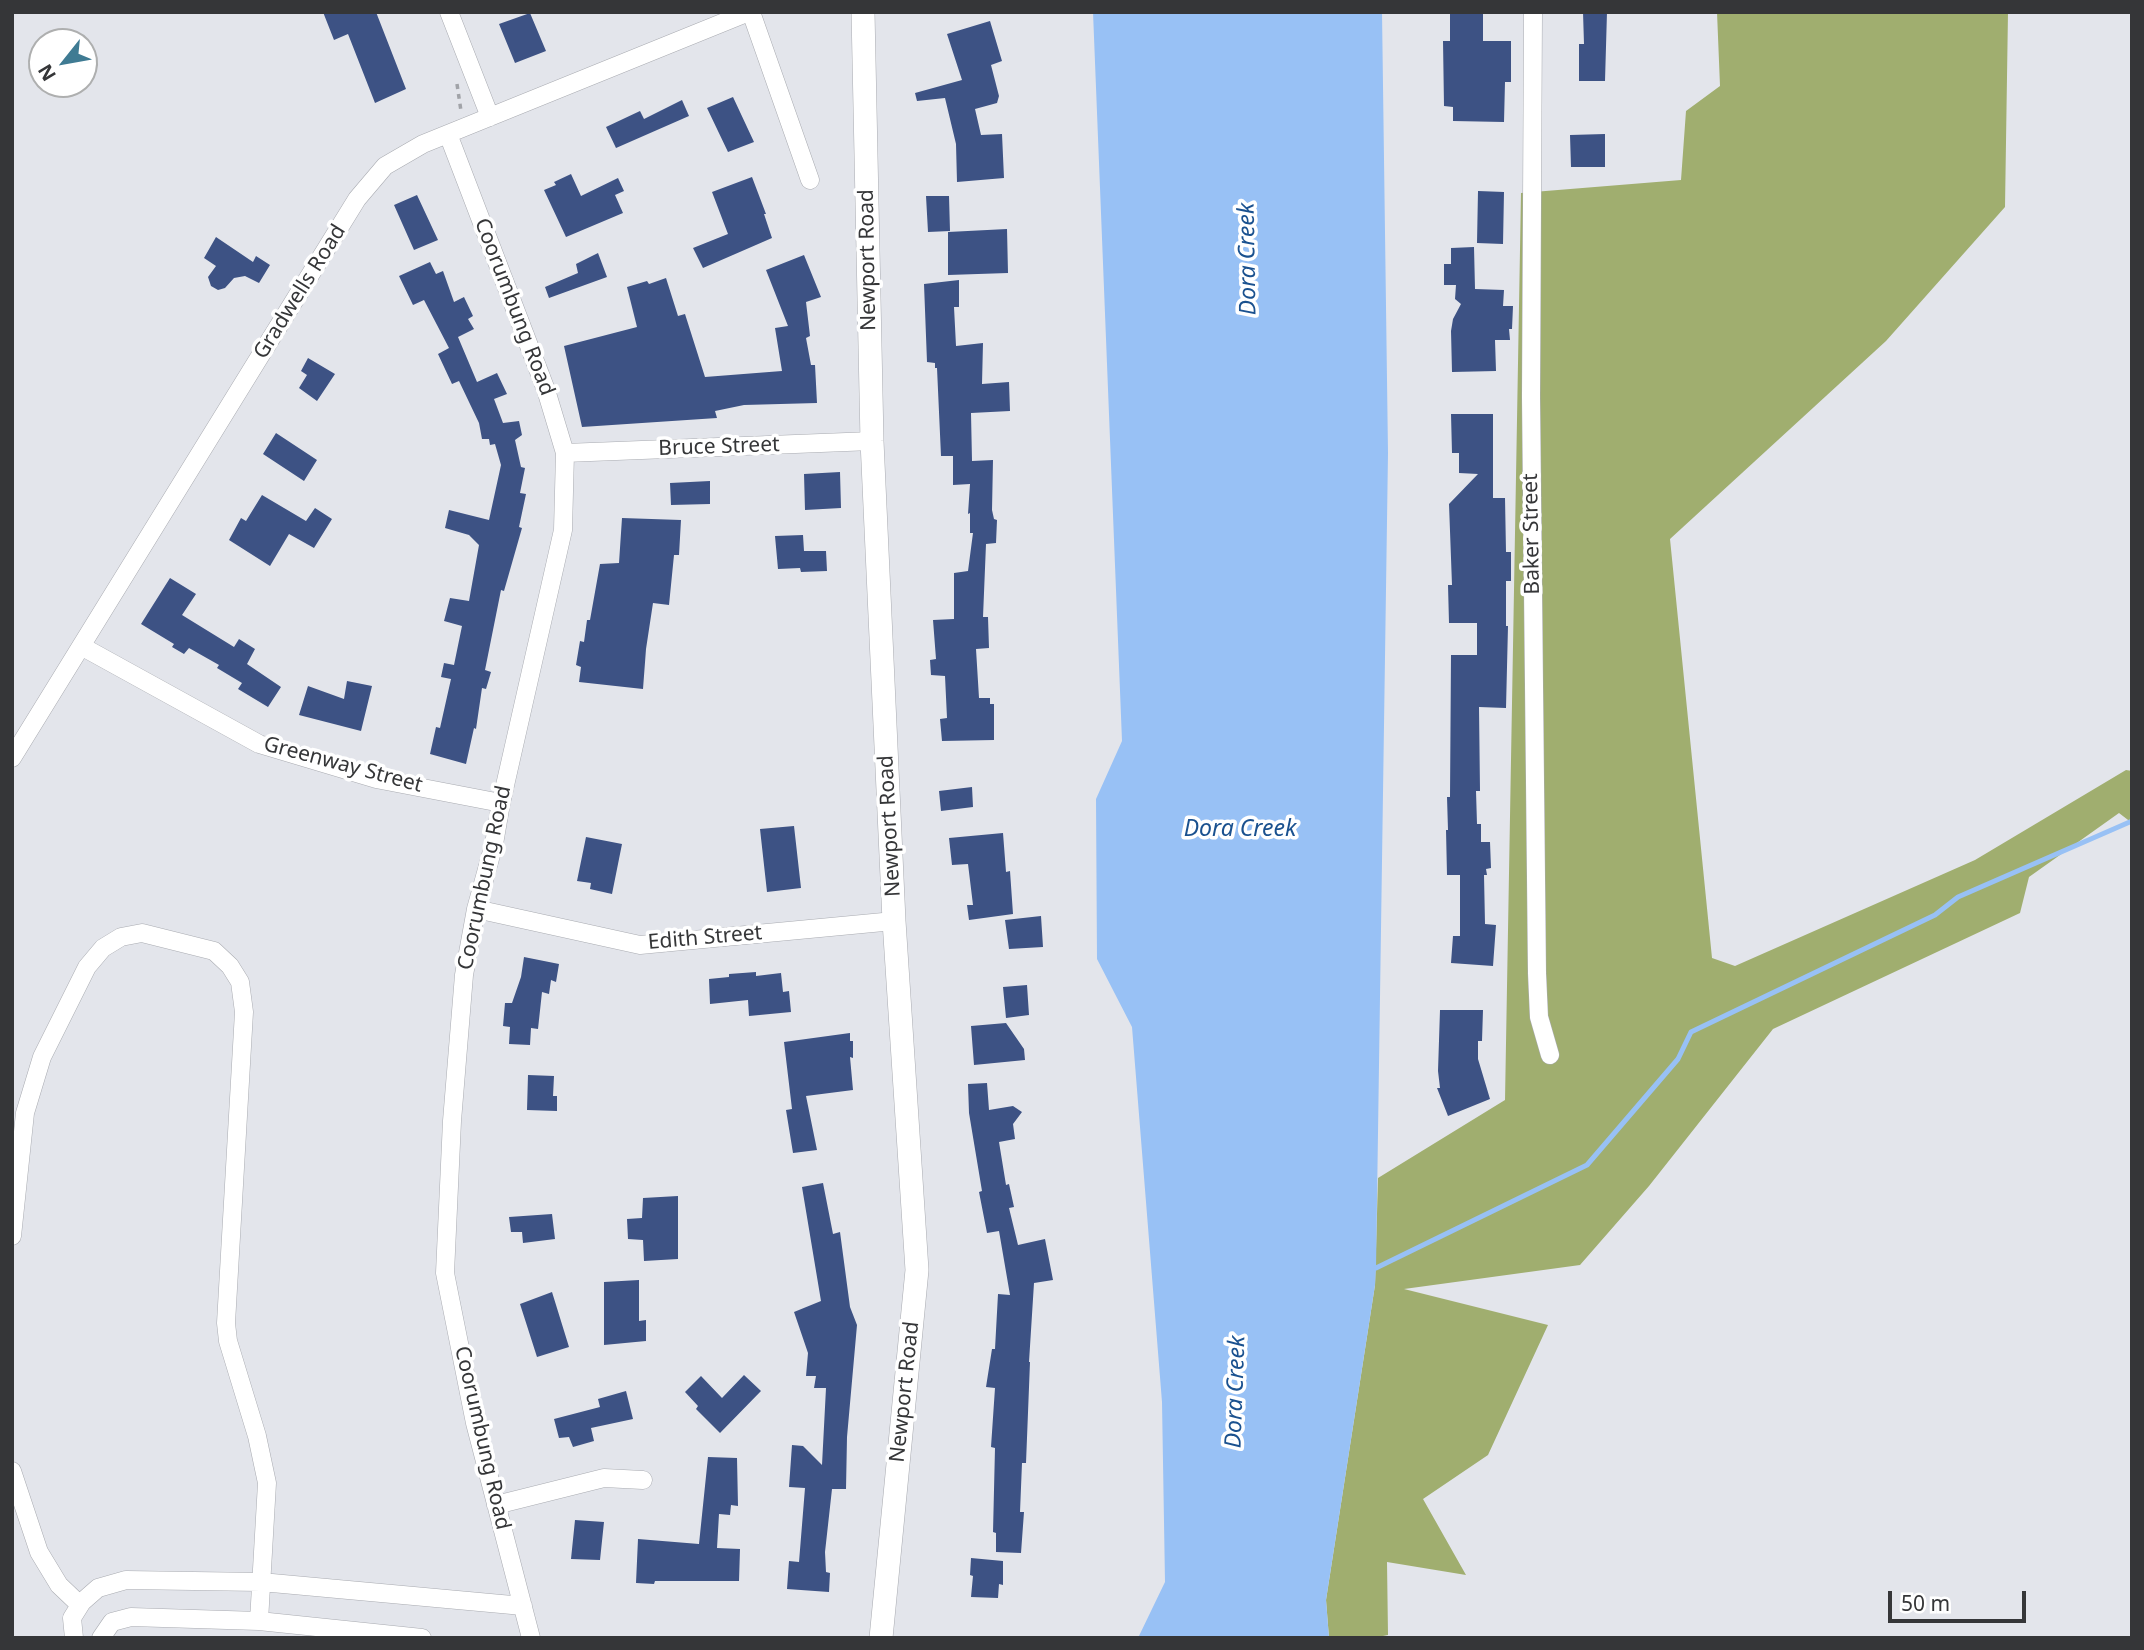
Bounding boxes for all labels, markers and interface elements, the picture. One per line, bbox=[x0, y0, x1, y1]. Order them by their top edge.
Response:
north arrow bbox=[28, 28, 98, 98]
text: N bbox=[32, 59, 62, 86]
street label: Newport Road bbox=[854, 189, 882, 331]
water label: Dora Creek bbox=[1233, 202, 1263, 316]
street label: Coorumbung Road bbox=[469, 215, 559, 399]
street label: Gradwells Road bbox=[249, 220, 351, 364]
street label: Bruce Street bbox=[658, 432, 780, 462]
street label: Baker Street bbox=[1518, 473, 1546, 595]
street label: Greenway Street bbox=[261, 732, 425, 798]
street label: Newport Road bbox=[874, 755, 906, 897]
street label: Coorumbung Road bbox=[453, 784, 517, 972]
water label: Dora Creek bbox=[1184, 815, 1296, 843]
street label: Edith Street bbox=[647, 920, 763, 956]
street label: Newport Road bbox=[885, 1320, 925, 1464]
water label: Dora Creek bbox=[1220, 1335, 1252, 1449]
street label: Coorumbung Road bbox=[449, 1344, 515, 1532]
scale bar bbox=[1892, 1576, 2030, 1620]
text: 50 m bbox=[1901, 1589, 1950, 1617]

